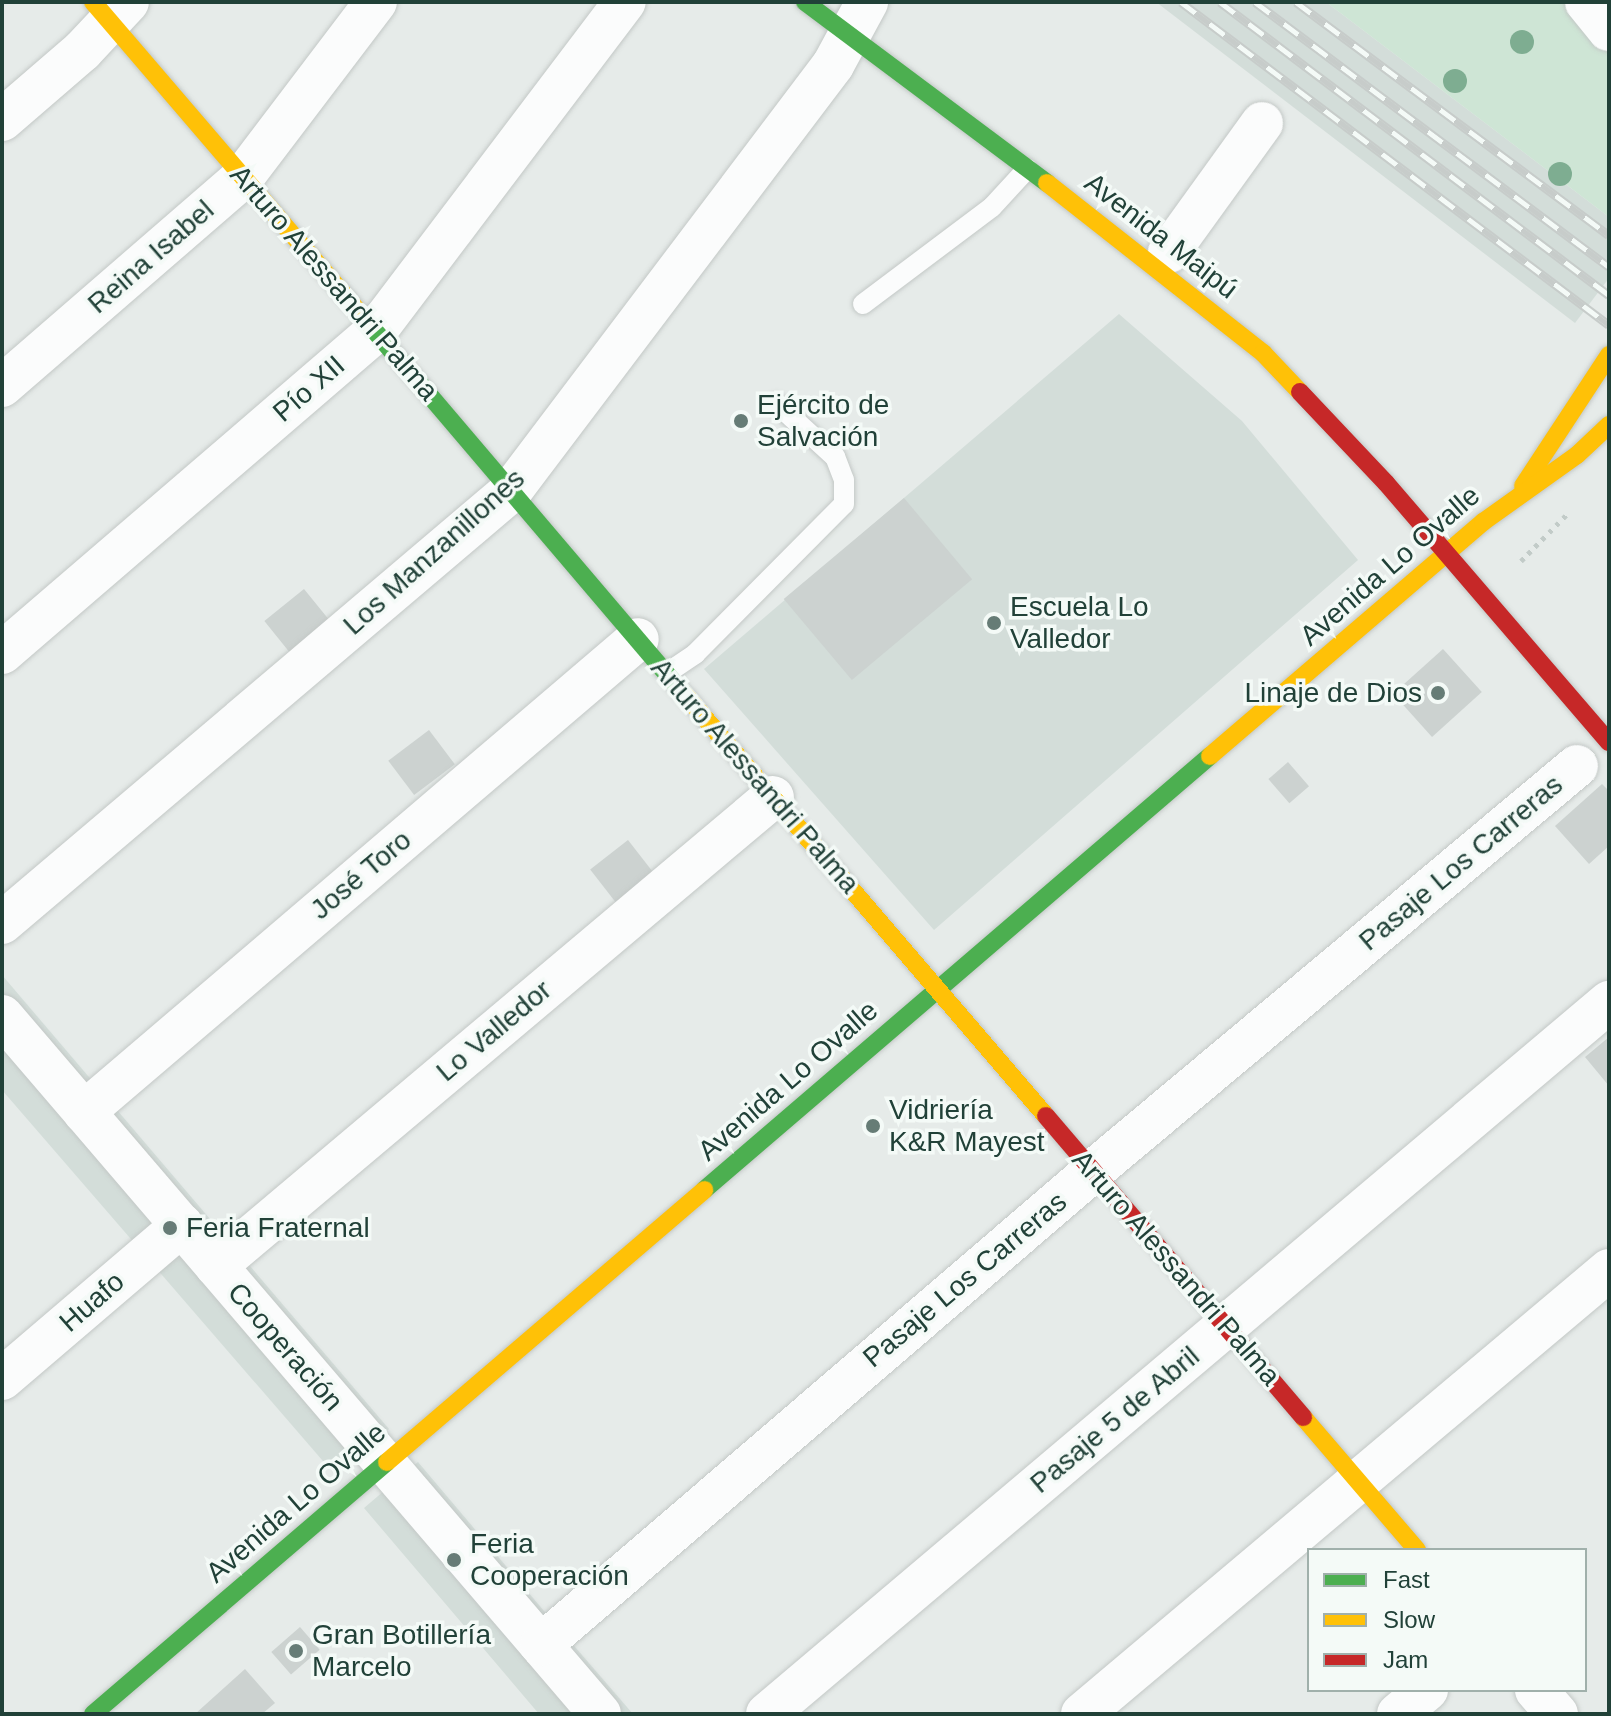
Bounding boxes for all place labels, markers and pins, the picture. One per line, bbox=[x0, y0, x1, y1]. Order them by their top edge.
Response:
place label: Ejército de Salvación bbox=[757, 388, 889, 454]
marker: Ejército de Salvación bbox=[732, 412, 750, 430]
place label: Escuela Lo Valledor bbox=[1010, 590, 1149, 656]
marker: Escuela Lo Valledor bbox=[985, 614, 1003, 632]
place label: Linaje de Dios bbox=[1245, 676, 1422, 710]
marker: Linaje de Dios bbox=[1429, 684, 1447, 702]
place label: Vidriería K&R Mayest bbox=[889, 1093, 1045, 1159]
marker: Vidriería K&R Mayest bbox=[864, 1117, 882, 1135]
place label: Feria Fraternal bbox=[186, 1211, 370, 1245]
marker: Feria Fraternal bbox=[161, 1219, 179, 1237]
place label: Feria Cooperación bbox=[470, 1527, 629, 1593]
marker: Feria Cooperación bbox=[445, 1551, 463, 1569]
place label: Gran Botillería Marcelo bbox=[312, 1618, 491, 1684]
marker: Gran Botillería Marcelo bbox=[287, 1642, 305, 1660]

